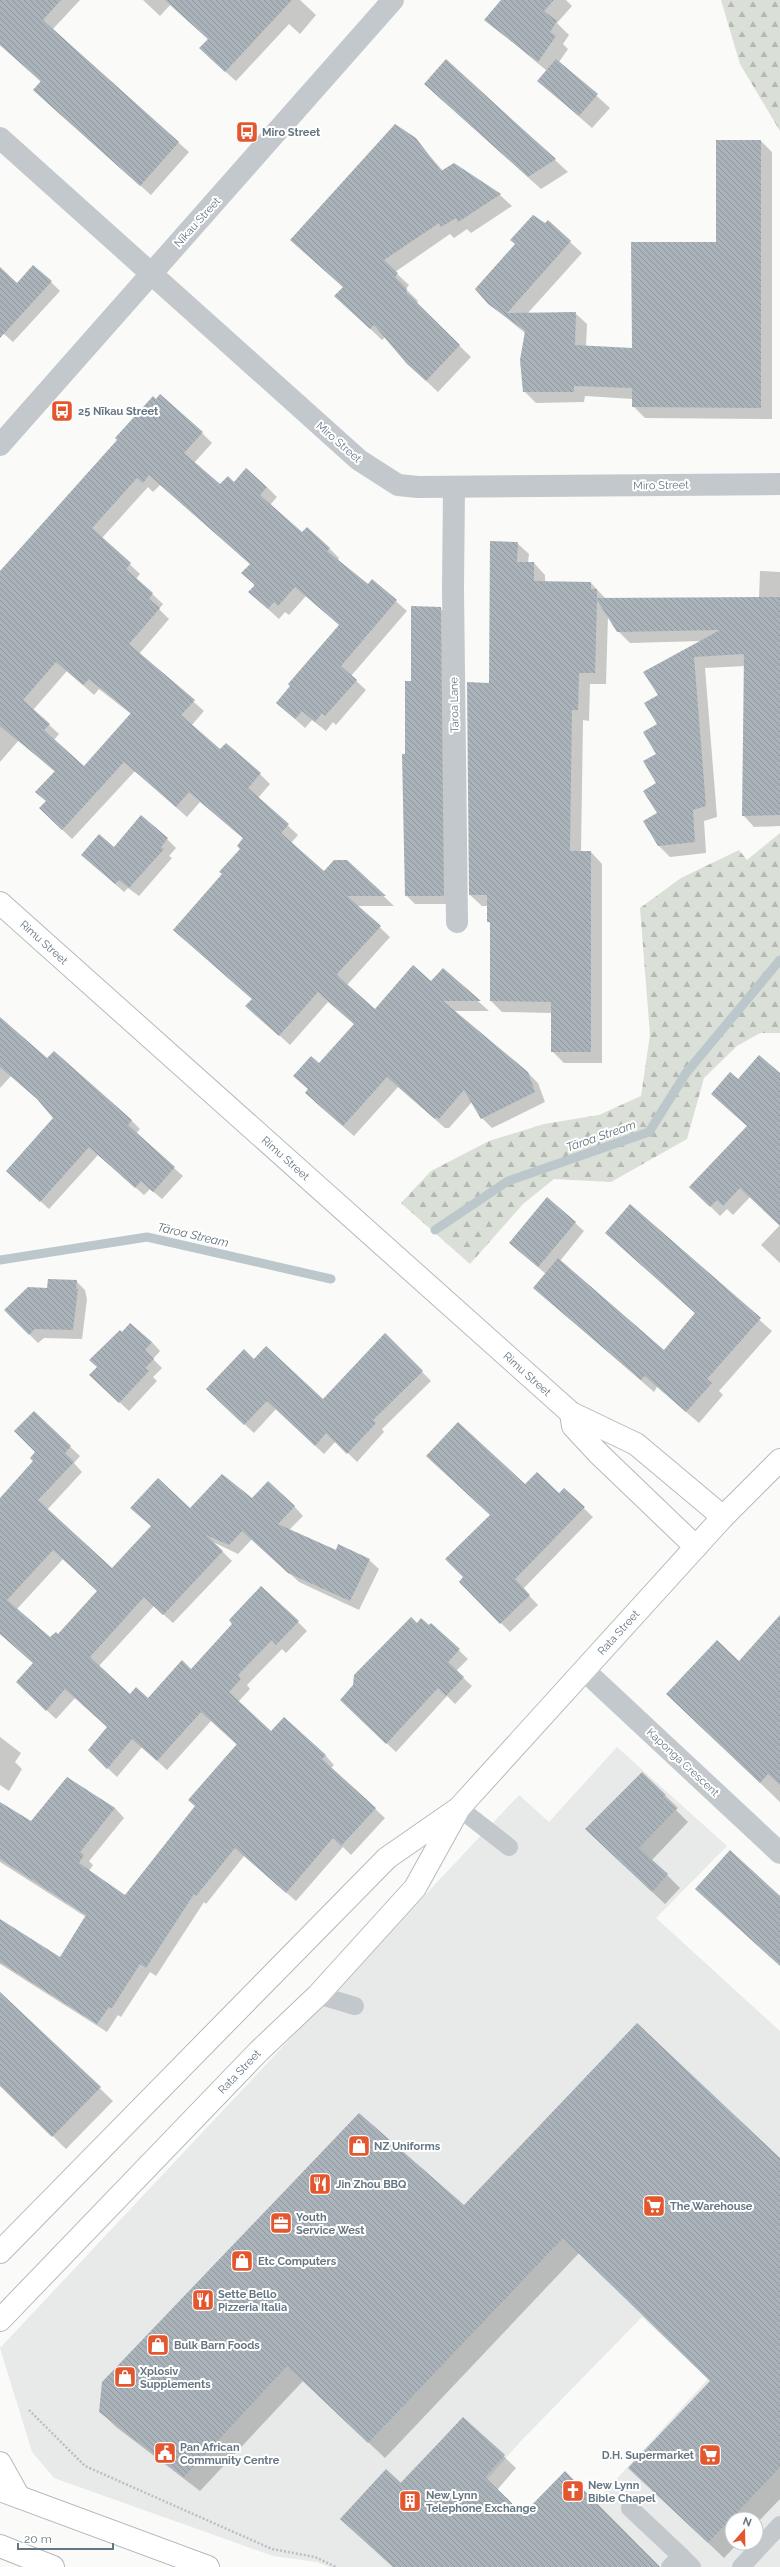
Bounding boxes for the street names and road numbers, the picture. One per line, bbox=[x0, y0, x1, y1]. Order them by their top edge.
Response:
street label: Nīkau Street bbox=[172, 195, 223, 250]
street label: Miro Street bbox=[313, 419, 364, 466]
street label: Miro Street bbox=[633, 479, 689, 492]
street label: Tāroa Lane bbox=[448, 676, 461, 733]
street label: Rimu Street bbox=[17, 918, 70, 968]
street label: Rimu Street bbox=[259, 1134, 312, 1183]
street label: Rimu Street bbox=[500, 1350, 554, 1399]
street label: Rata Street bbox=[595, 1607, 643, 1658]
street label: Kaponga Crescent bbox=[644, 1726, 722, 1799]
street label: Rata Street bbox=[216, 2047, 264, 2097]

